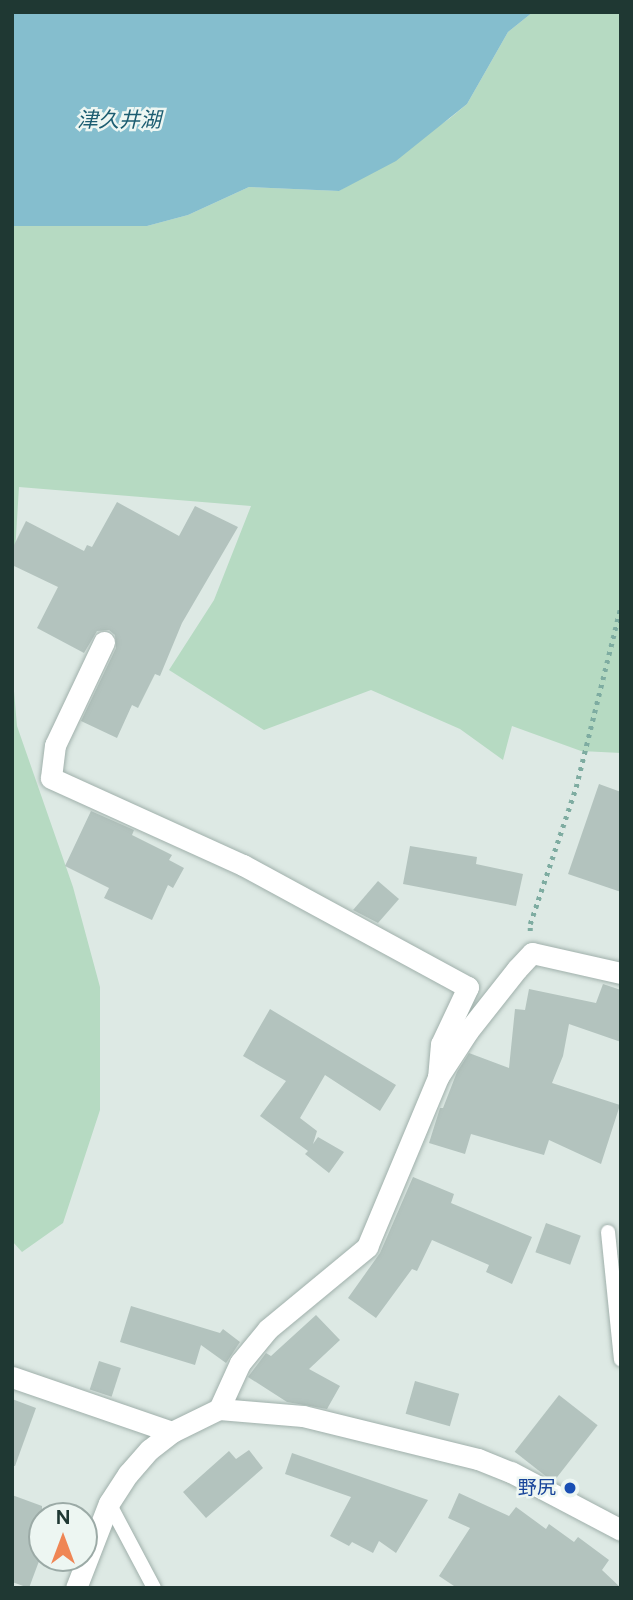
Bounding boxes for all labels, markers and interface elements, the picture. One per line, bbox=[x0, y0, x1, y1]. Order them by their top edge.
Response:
water label: 津久井湖 bbox=[77, 107, 161, 133]
place label: 野尻 bbox=[518, 1477, 556, 1499]
marker: 野尻 bbox=[562, 1480, 578, 1496]
north arrow bbox=[28, 1502, 98, 1572]
text: N bbox=[56, 1506, 70, 1529]

